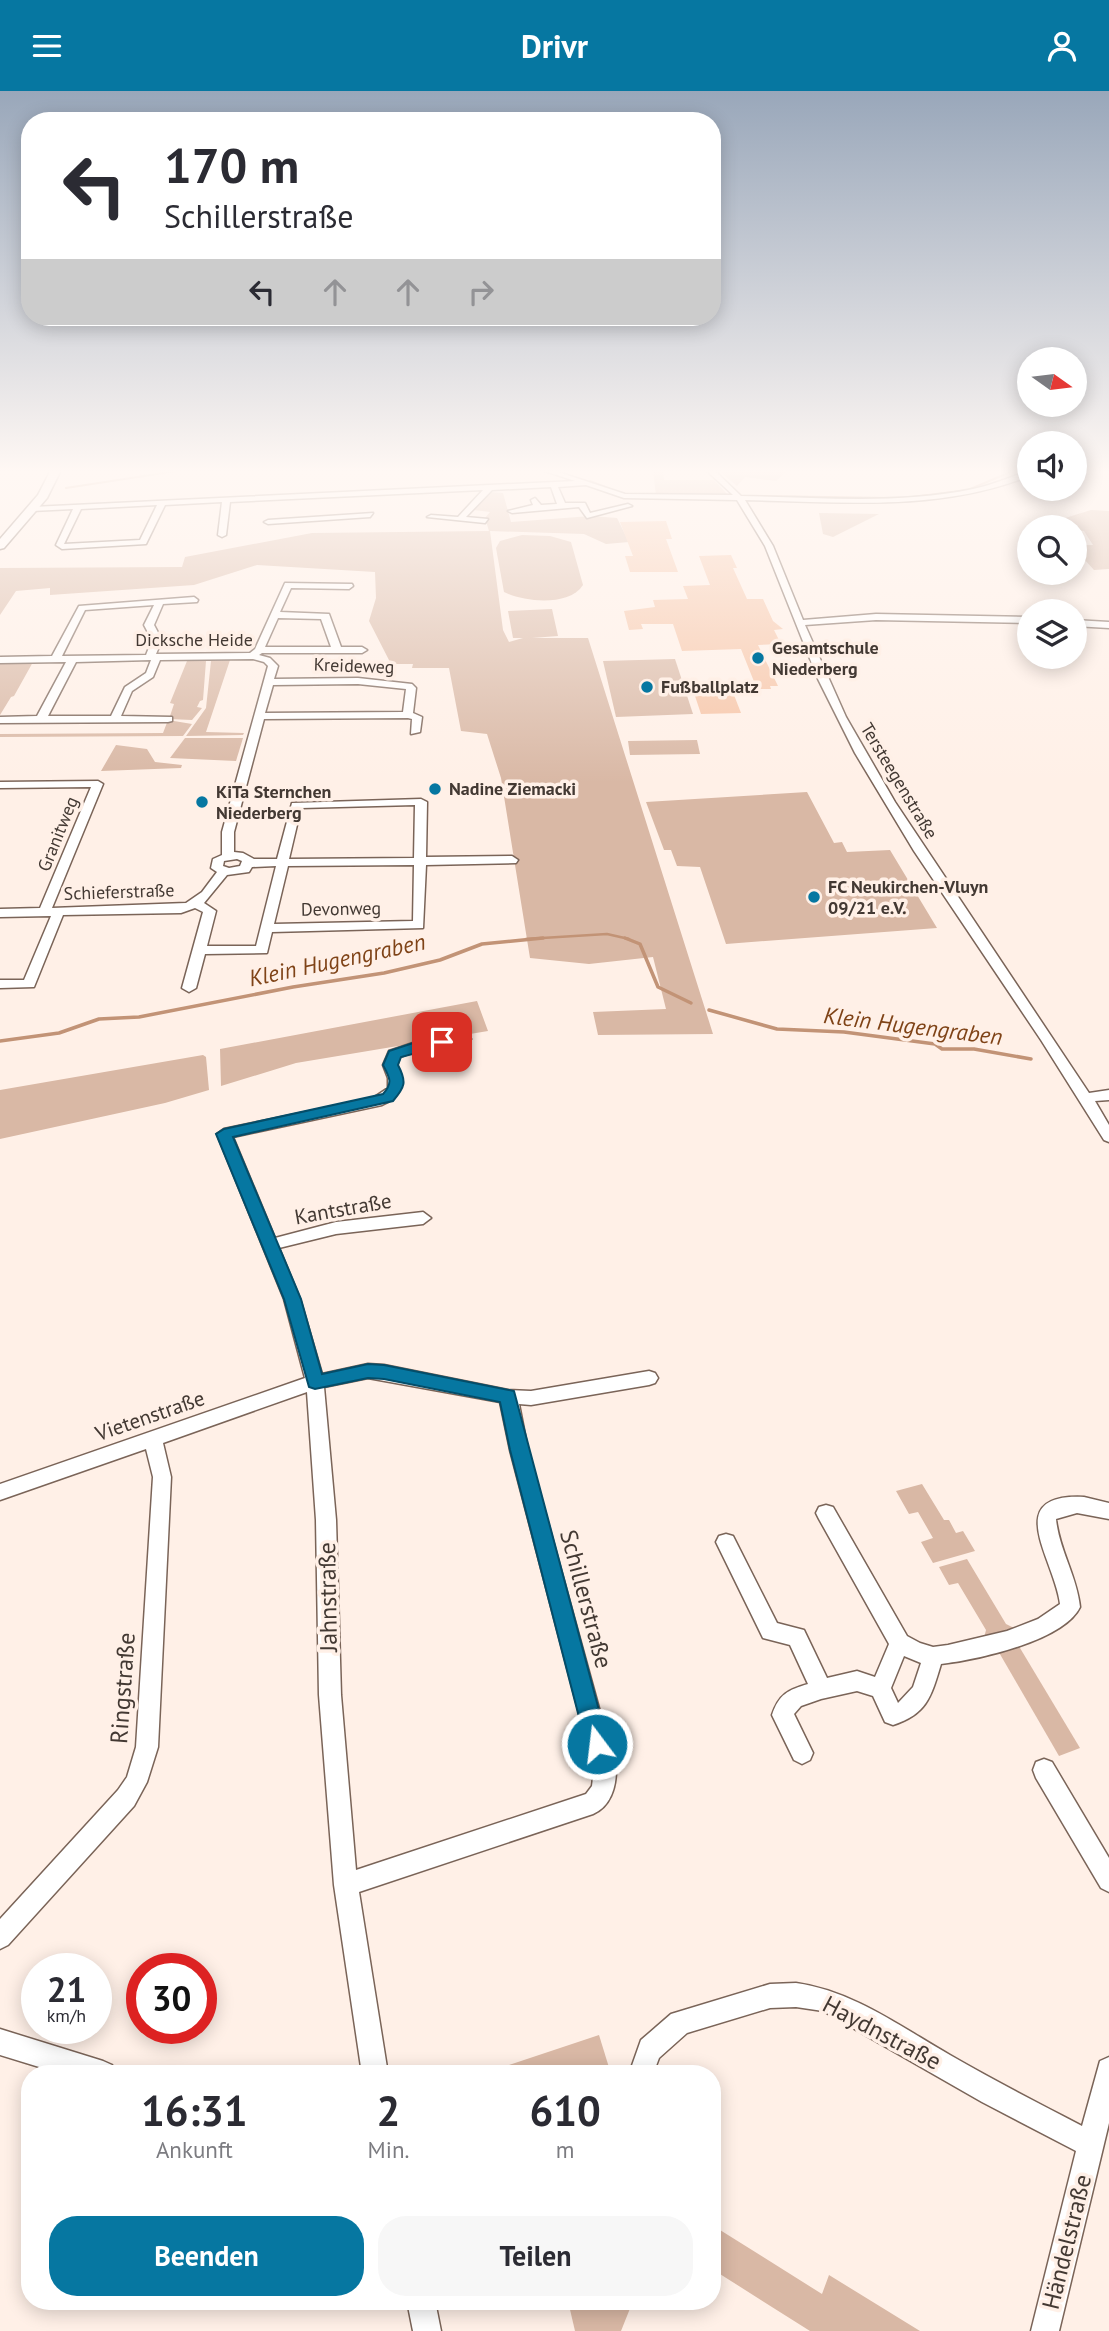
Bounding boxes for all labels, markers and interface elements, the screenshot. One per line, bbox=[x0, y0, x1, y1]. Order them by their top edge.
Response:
text: Drivr bbox=[521, 25, 588, 67]
icon: menu bbox=[28, 27, 66, 65]
icon: person bbox=[1043, 27, 1081, 65]
text: 170 m bbox=[164, 133, 299, 197]
icon: left bbox=[49, 140, 140, 231]
text: Schillerstraße bbox=[164, 195, 354, 237]
icon: left bbox=[243, 273, 281, 311]
icon: ahead bbox=[316, 273, 354, 311]
icon: ahead bbox=[389, 273, 427, 311]
icon: right bbox=[462, 273, 500, 311]
north arrow bbox=[1017, 347, 1087, 417]
map controls bbox=[1017, 347, 1087, 669]
button: sound bbox=[1017, 431, 1087, 501]
button: search bbox=[1017, 515, 1087, 585]
button: layers bbox=[1017, 599, 1087, 669]
street label: Dicksche Heide bbox=[135, 628, 253, 651]
place label: Gesamtschule Niederberg bbox=[772, 636, 879, 680]
marker: Gesamtschule Niederberg bbox=[750, 650, 766, 666]
street label: Kreideweg bbox=[313, 653, 395, 678]
place label: Fußballplatz bbox=[661, 675, 759, 698]
marker: Fußballplatz bbox=[639, 679, 655, 695]
street label: Tersteegenstraße bbox=[856, 718, 943, 843]
place label: Nadine Ziemacki bbox=[449, 777, 576, 800]
place label: KiTa Sternchen Niederberg bbox=[216, 780, 331, 824]
marker: Nadine Ziemacki bbox=[427, 781, 443, 797]
street label: Granitweg bbox=[32, 793, 83, 875]
marker: KiTa Sternchen Niederberg bbox=[194, 794, 210, 810]
place label: FC Neukirchen-Vluyn 09/21 e.V. bbox=[828, 875, 988, 919]
street label: Schieferstraße bbox=[63, 878, 175, 905]
marker: FC Neukirchen-Vluyn 09/21 e.V. bbox=[806, 889, 822, 905]
street label: Devonweg bbox=[301, 896, 381, 921]
water label: Klein Hugengraben bbox=[246, 927, 428, 992]
water label: Klein Hugengraben bbox=[822, 1000, 1004, 1051]
pin bbox=[412, 1012, 472, 1072]
icon: arrive bbox=[423, 1023, 461, 1061]
street label: Kantstraße bbox=[292, 1187, 393, 1230]
street label: Vietenstraße bbox=[91, 1384, 208, 1447]
street label: Schillerstraße bbox=[553, 1526, 620, 1672]
street label: Jahnstraße bbox=[311, 1542, 344, 1653]
street label: Ringstraße bbox=[103, 1631, 142, 1745]
position arrow bbox=[560, 1707, 634, 1781]
speed limit sign: 30 bbox=[126, 1953, 217, 2044]
text: 21 bbox=[47, 1966, 86, 2012]
street label: Haydnstraße bbox=[818, 1988, 947, 2077]
text: km/h bbox=[47, 2004, 86, 2027]
text: 16:31 bbox=[141, 2083, 248, 2138]
text: 2 bbox=[377, 2083, 400, 2138]
text: 610 bbox=[529, 2083, 601, 2138]
text: Ankunft bbox=[156, 2135, 233, 2164]
text: Min. bbox=[368, 2135, 409, 2164]
text: m bbox=[556, 2135, 575, 2164]
street label: Händelstraße bbox=[1035, 2171, 1098, 2313]
button: Beenden bbox=[49, 2216, 364, 2296]
button: Teilen bbox=[378, 2216, 693, 2296]

